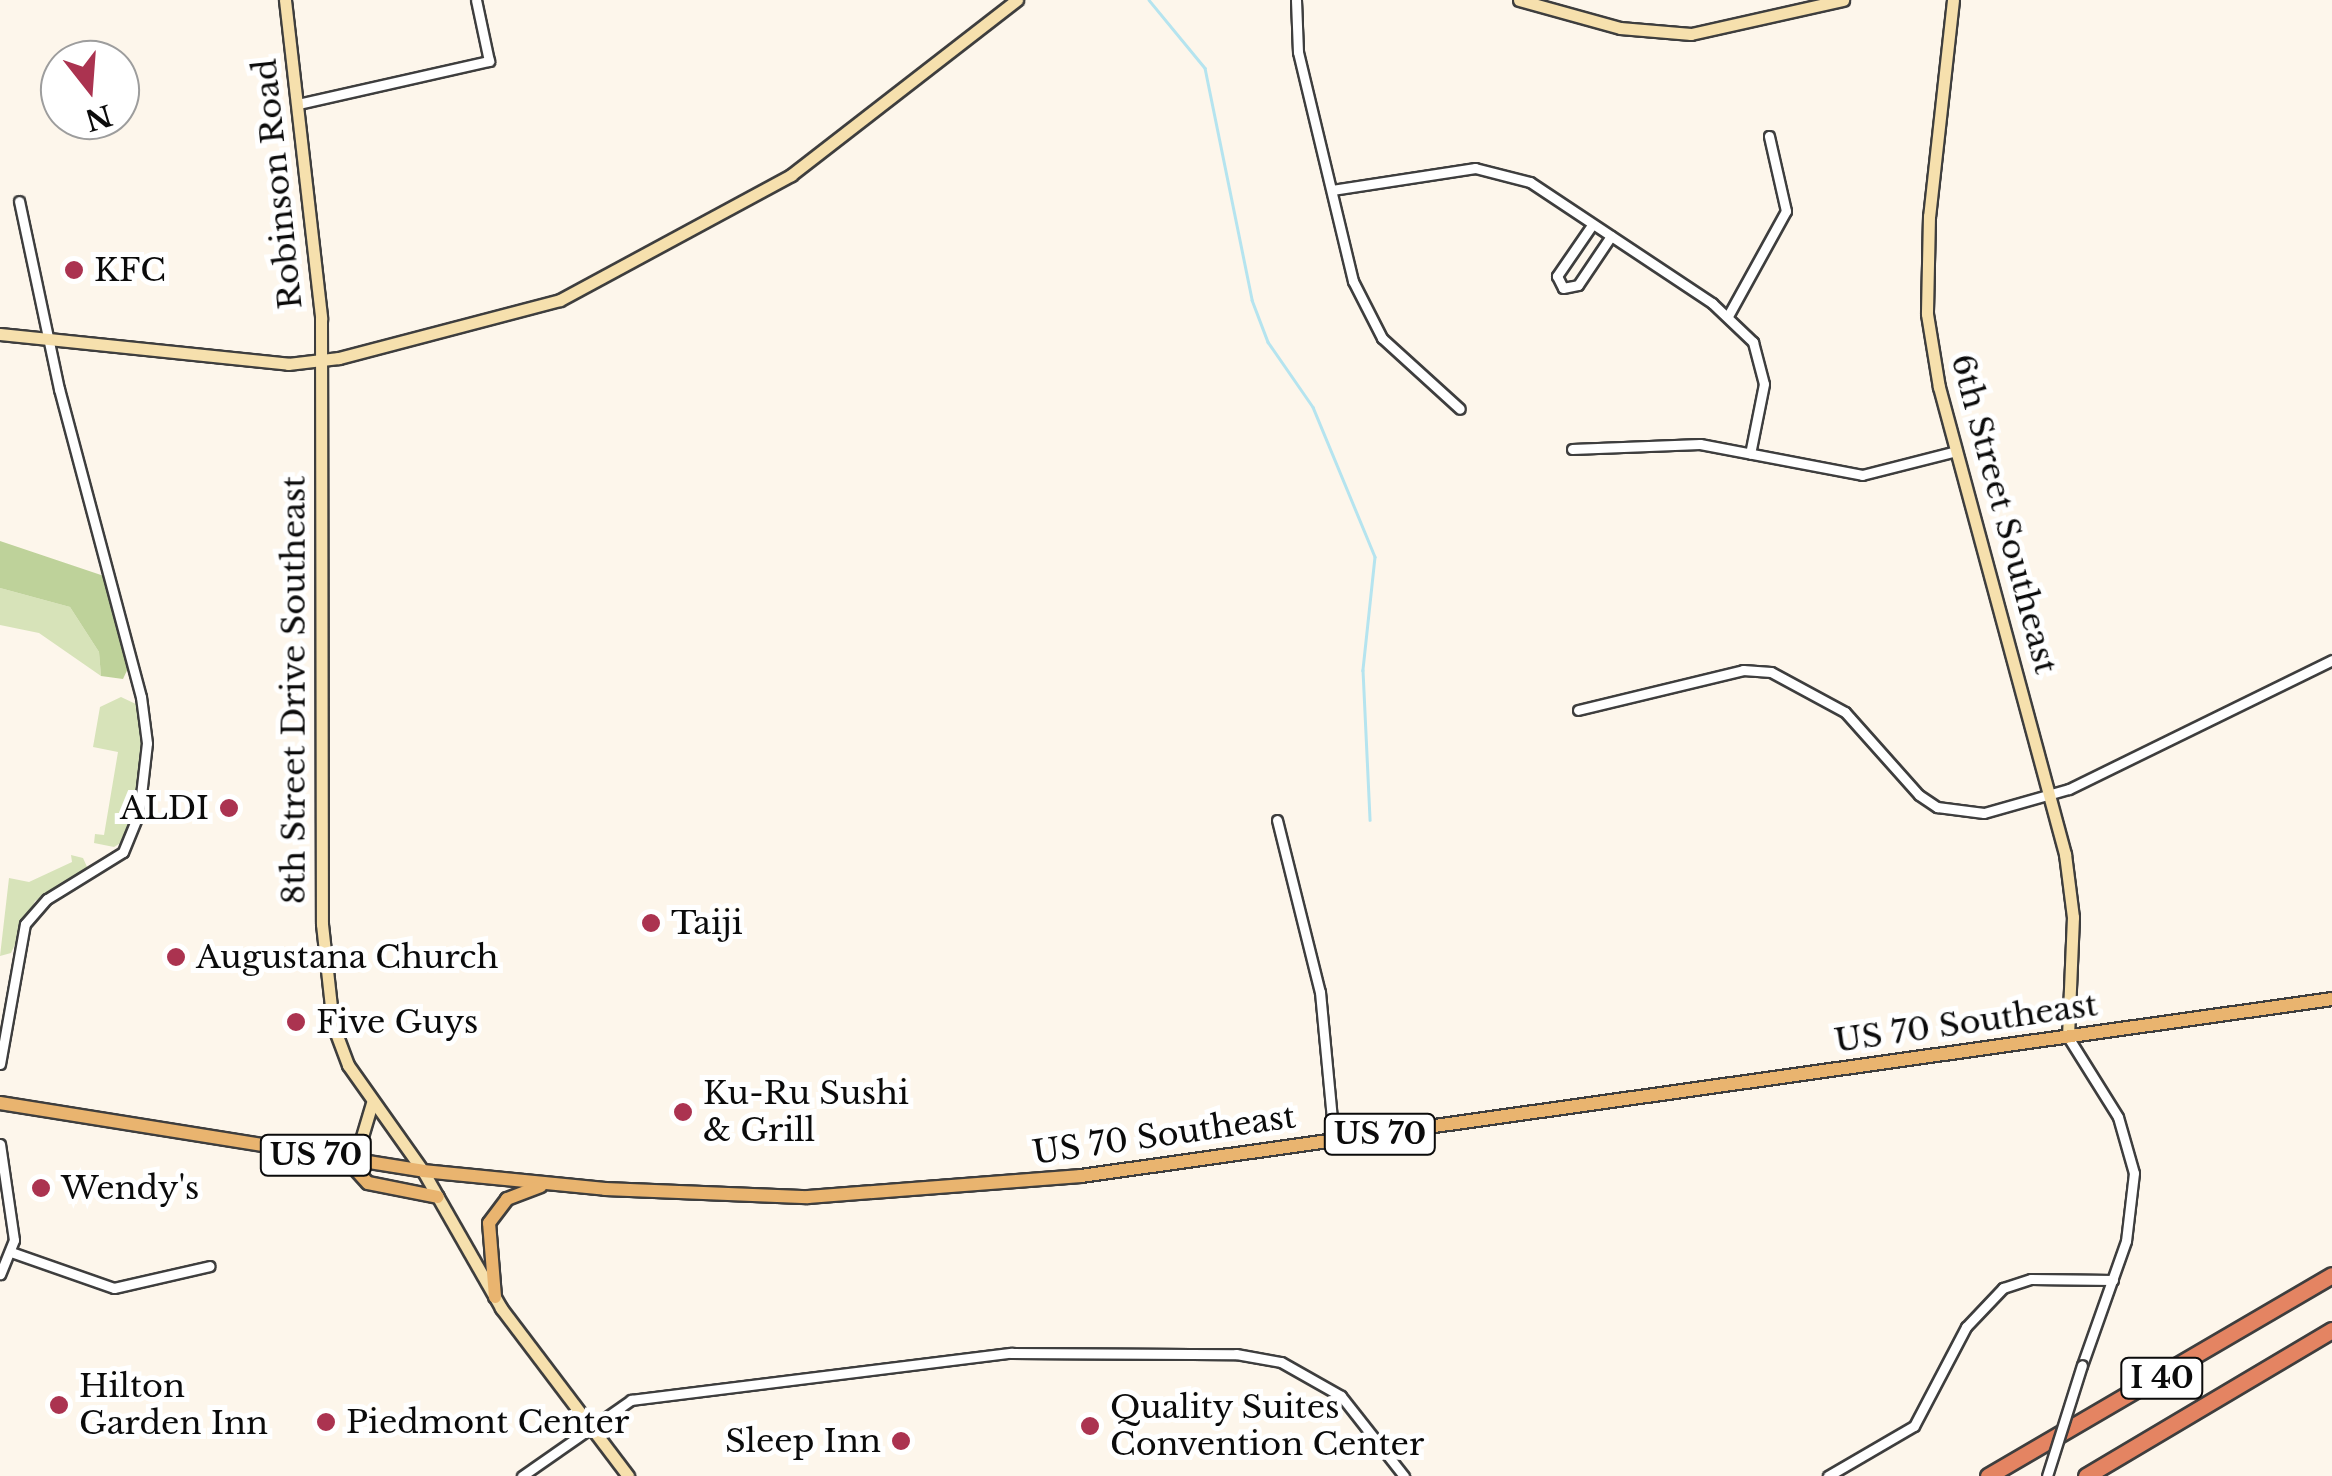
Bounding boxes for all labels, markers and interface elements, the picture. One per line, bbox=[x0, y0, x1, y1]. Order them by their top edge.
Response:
north arrow bbox=[40, 40, 140, 140]
street label: Robinson Road bbox=[246, 57, 310, 311]
text: N bbox=[81, 97, 116, 138]
place label: KFC bbox=[94, 251, 166, 289]
marker: KFC bbox=[63, 259, 85, 281]
street label: 6th Street Southeast bbox=[1943, 350, 2065, 678]
street label: 8th Street Drive Southeast bbox=[275, 476, 313, 904]
place label: ALDI bbox=[120, 789, 209, 827]
marker: ALDI bbox=[218, 797, 240, 819]
place label: Taiji bbox=[671, 904, 743, 942]
marker: Taiji bbox=[640, 912, 662, 934]
place label: Augustana Church bbox=[196, 938, 499, 976]
marker: Augustana Church bbox=[165, 946, 187, 968]
street label: US 70 Southeast bbox=[1832, 986, 2100, 1060]
place label: Five Guys bbox=[316, 1003, 478, 1041]
marker: Five Guys bbox=[285, 1011, 307, 1033]
place label: Ku-Ru Sushi & Grill bbox=[703, 1075, 909, 1150]
street label: US 70 Southeast bbox=[1030, 1098, 1298, 1172]
marker: Ku-Ru Sushi & Grill bbox=[672, 1101, 694, 1123]
road number: US 70 bbox=[1322, 1109, 1438, 1159]
road number: US 70 bbox=[258, 1130, 374, 1180]
place label: Wendy's bbox=[61, 1169, 199, 1207]
marker: Wendy's bbox=[30, 1177, 52, 1199]
road number: I 40 bbox=[2120, 1353, 2204, 1403]
place label: Hilton Garden Inn bbox=[79, 1368, 268, 1443]
place label: Quality Suites Convention Center bbox=[1110, 1389, 1424, 1464]
marker: Hilton Garden Inn bbox=[48, 1394, 70, 1416]
place label: Piedmont Center bbox=[346, 1403, 629, 1441]
marker: Piedmont Center bbox=[315, 1411, 337, 1433]
marker: Quality Suites Convention Center bbox=[1079, 1415, 1101, 1437]
place label: Sleep Inn bbox=[725, 1422, 881, 1460]
marker: Sleep Inn bbox=[890, 1430, 912, 1452]

